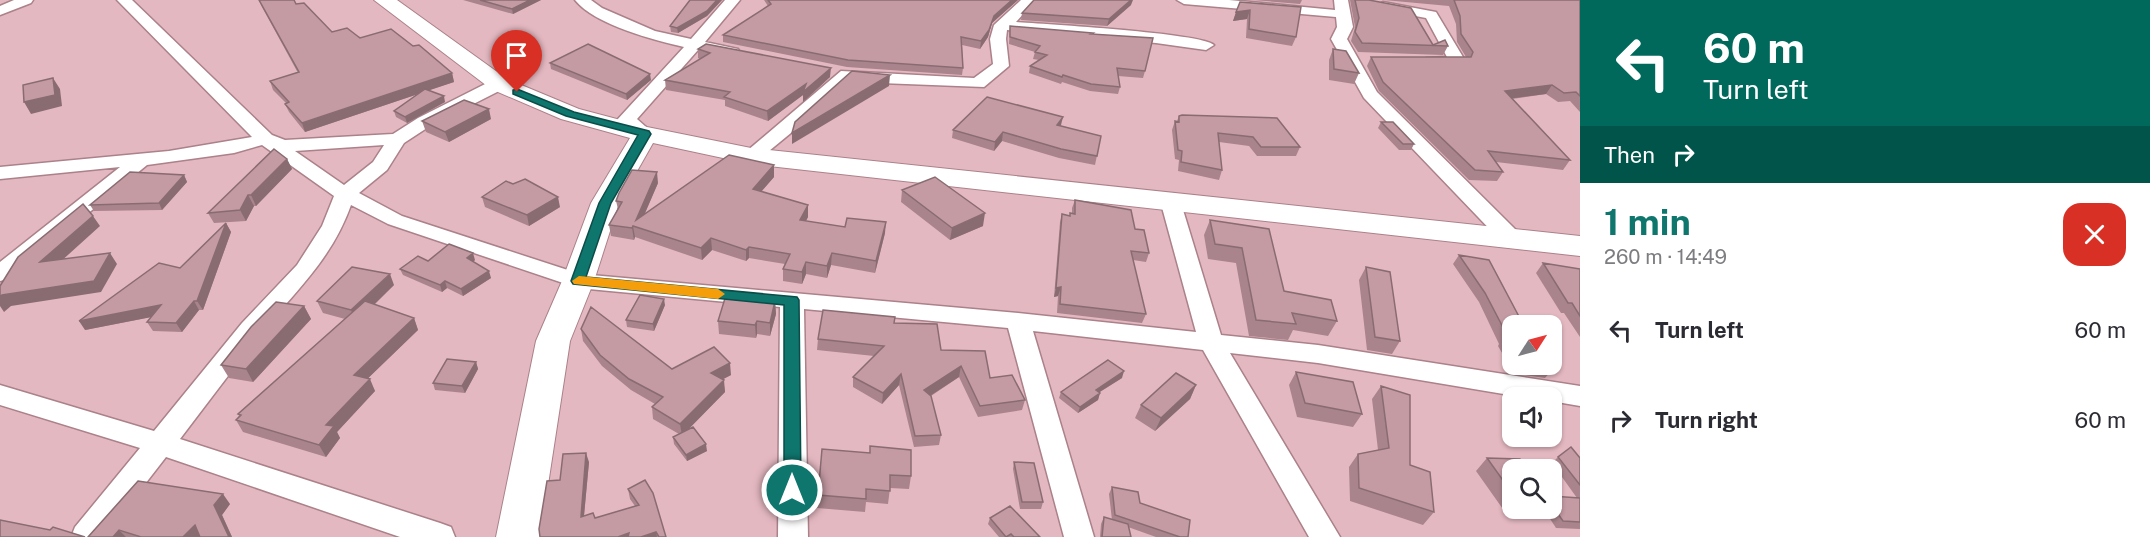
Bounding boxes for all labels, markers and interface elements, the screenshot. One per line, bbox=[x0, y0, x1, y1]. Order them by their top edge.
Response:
text: 60 m bbox=[1703, 23, 1805, 72]
icon: left bbox=[1604, 24, 1682, 102]
pin bbox=[491, 30, 542, 92]
icon: arrive bbox=[500, 39, 533, 72]
text: Turn left bbox=[1703, 73, 1809, 105]
icon: right bbox=[1667, 138, 1700, 171]
text: Then bbox=[1604, 142, 1655, 168]
text: 1 min bbox=[1604, 201, 1691, 243]
button: close bbox=[2063, 203, 2126, 266]
text: 260 m · 14:49 bbox=[1604, 245, 1727, 269]
icon: left bbox=[1604, 314, 1637, 347]
north arrow bbox=[1502, 315, 1562, 375]
map controls bbox=[1502, 315, 1562, 519]
text: Turn left bbox=[1655, 317, 1744, 343]
text: 60 m bbox=[2075, 317, 2126, 343]
button: sound bbox=[1502, 387, 1562, 447]
icon: right bbox=[1604, 404, 1637, 437]
text: Turn right bbox=[1655, 407, 1758, 433]
text: 60 m bbox=[2075, 407, 2126, 433]
position arrow bbox=[760, 458, 824, 522]
button: search bbox=[1502, 459, 1562, 519]

